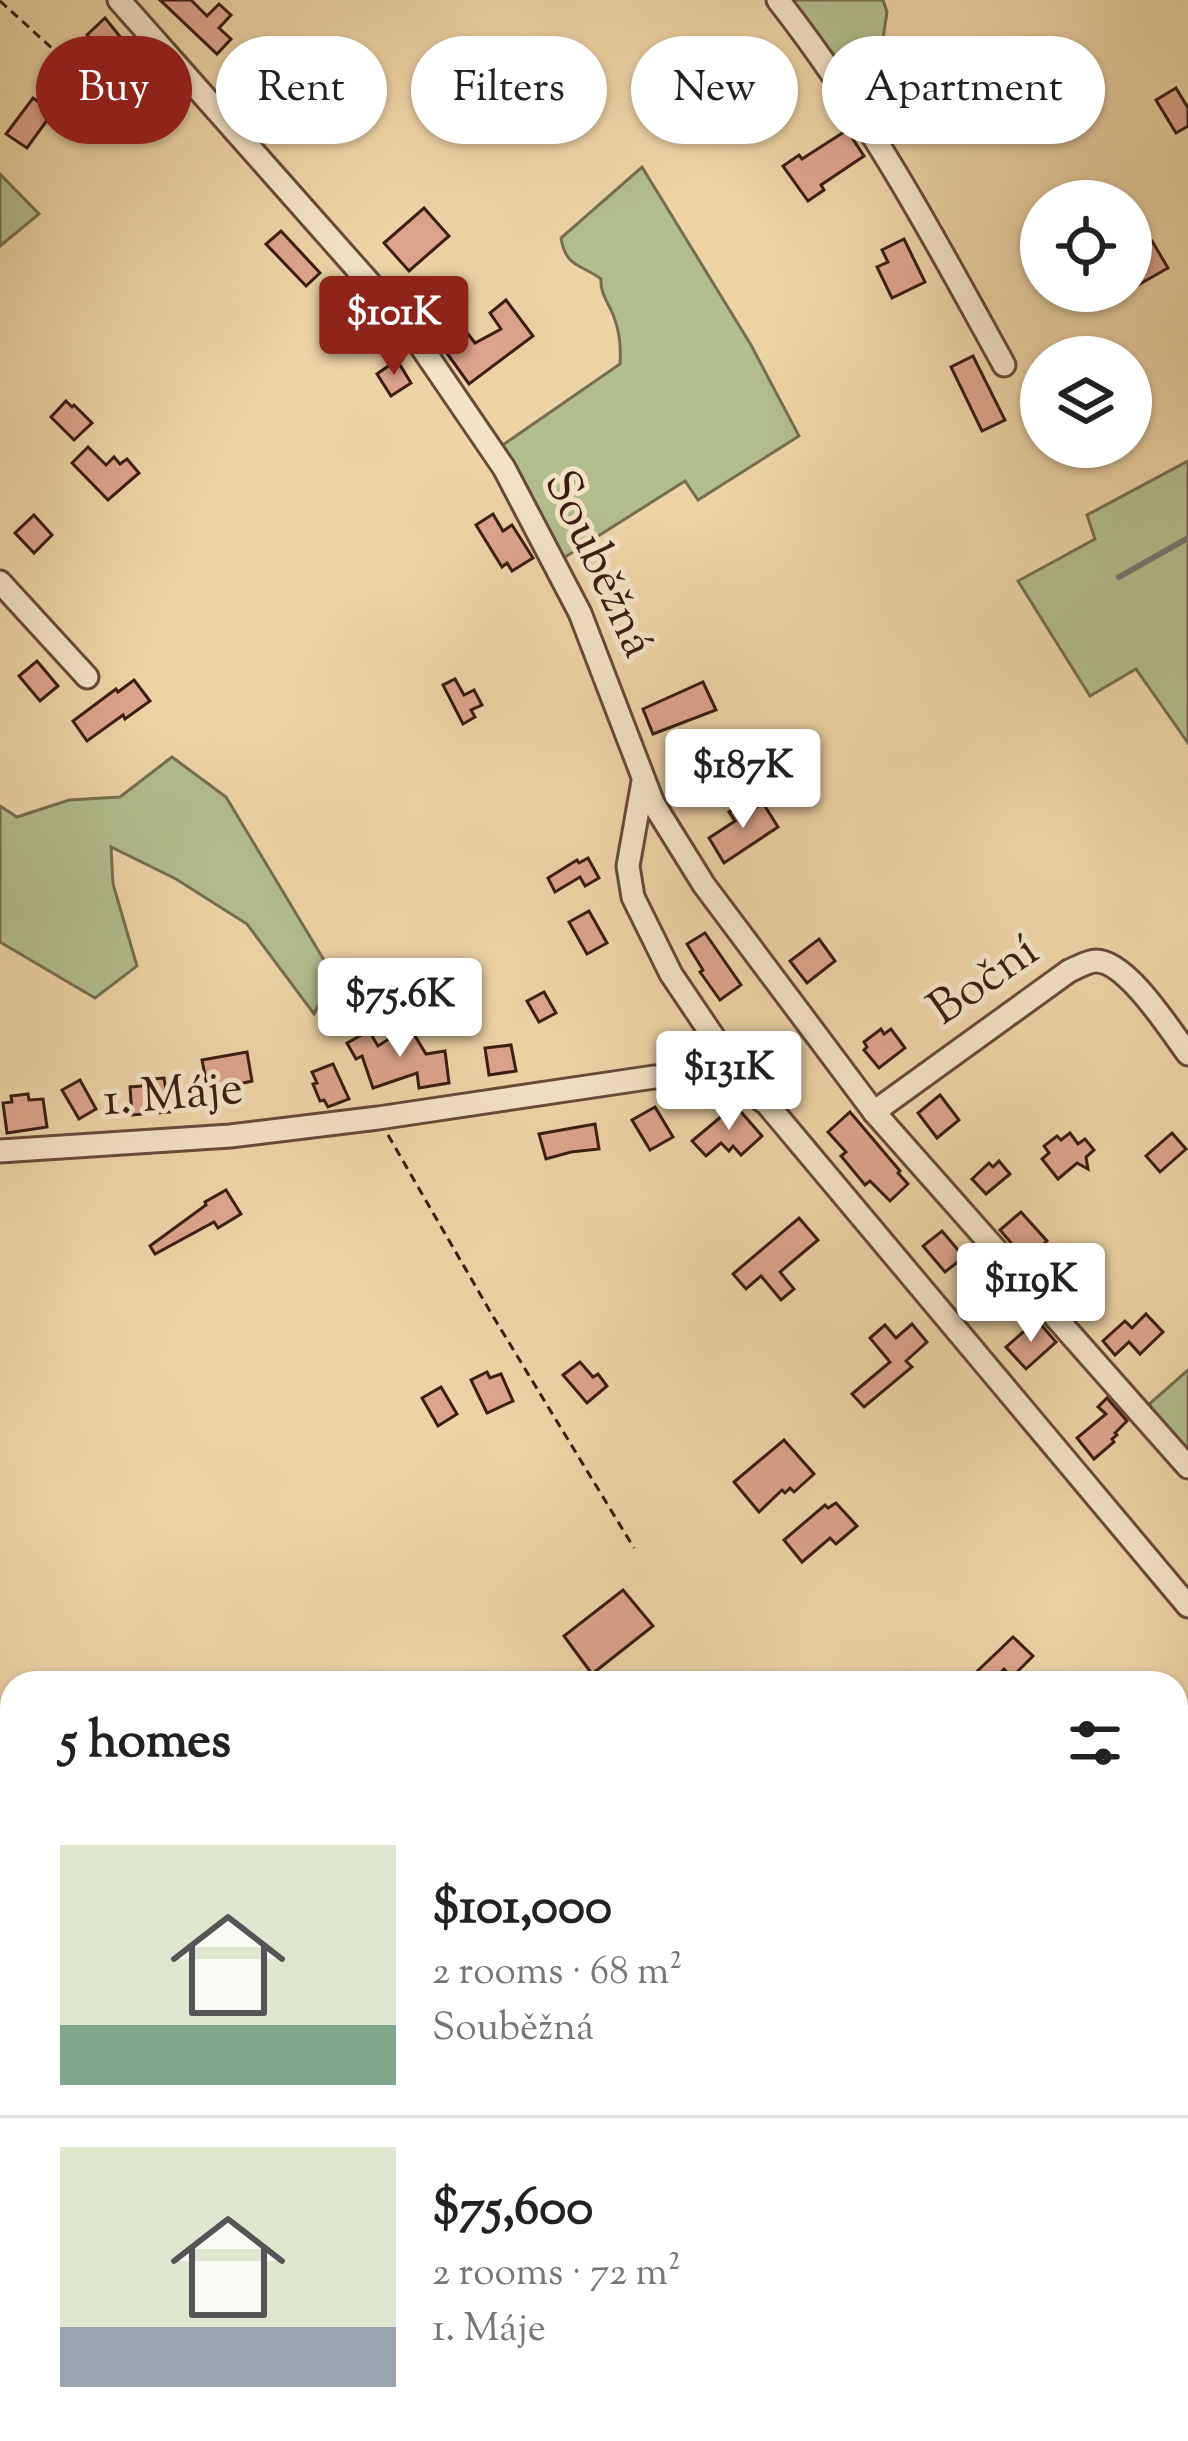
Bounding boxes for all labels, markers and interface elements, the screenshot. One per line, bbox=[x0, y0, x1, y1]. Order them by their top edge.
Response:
chip: Buy bbox=[36, 36, 192, 144]
chip: Rent bbox=[216, 36, 387, 144]
chip: Filters bbox=[411, 36, 607, 144]
chip: New bbox=[631, 36, 798, 144]
chip: Apartment bbox=[822, 36, 1105, 144]
map controls bbox=[1020, 180, 1152, 468]
button: locate bbox=[1020, 180, 1152, 312]
pin: $101K bbox=[310, 276, 478, 378]
text: $101K bbox=[346, 287, 442, 343]
button: layers bbox=[1020, 336, 1152, 468]
street label: Souběžná bbox=[524, 460, 670, 670]
pin: $187K bbox=[659, 729, 827, 831]
text: $187K bbox=[692, 740, 794, 796]
street label: Boční bbox=[916, 919, 1054, 1045]
pin: $75.6K bbox=[302, 958, 498, 1060]
text: $75.6K bbox=[345, 969, 455, 1025]
pin: $131K bbox=[645, 1031, 813, 1133]
text: $131K bbox=[683, 1042, 775, 1098]
street label: 1. Máje bbox=[100, 1057, 246, 1137]
pin: $119K bbox=[947, 1243, 1115, 1345]
text: $119K bbox=[984, 1254, 1078, 1310]
text: 5 homes bbox=[60, 1707, 231, 1780]
icon: filters bbox=[1062, 1710, 1128, 1776]
text: $101,000 bbox=[432, 1873, 612, 1946]
icon: home bbox=[156, 1893, 300, 2037]
text: 2 rooms · 68 m² bbox=[432, 1946, 682, 2002]
text: Souběžná bbox=[432, 2002, 594, 2058]
text: $75,600 bbox=[432, 2174, 593, 2247]
icon: home bbox=[156, 2195, 300, 2339]
text: 2 rooms · 72 m² bbox=[432, 2247, 681, 2303]
text: 1. Máje bbox=[432, 2303, 546, 2359]

